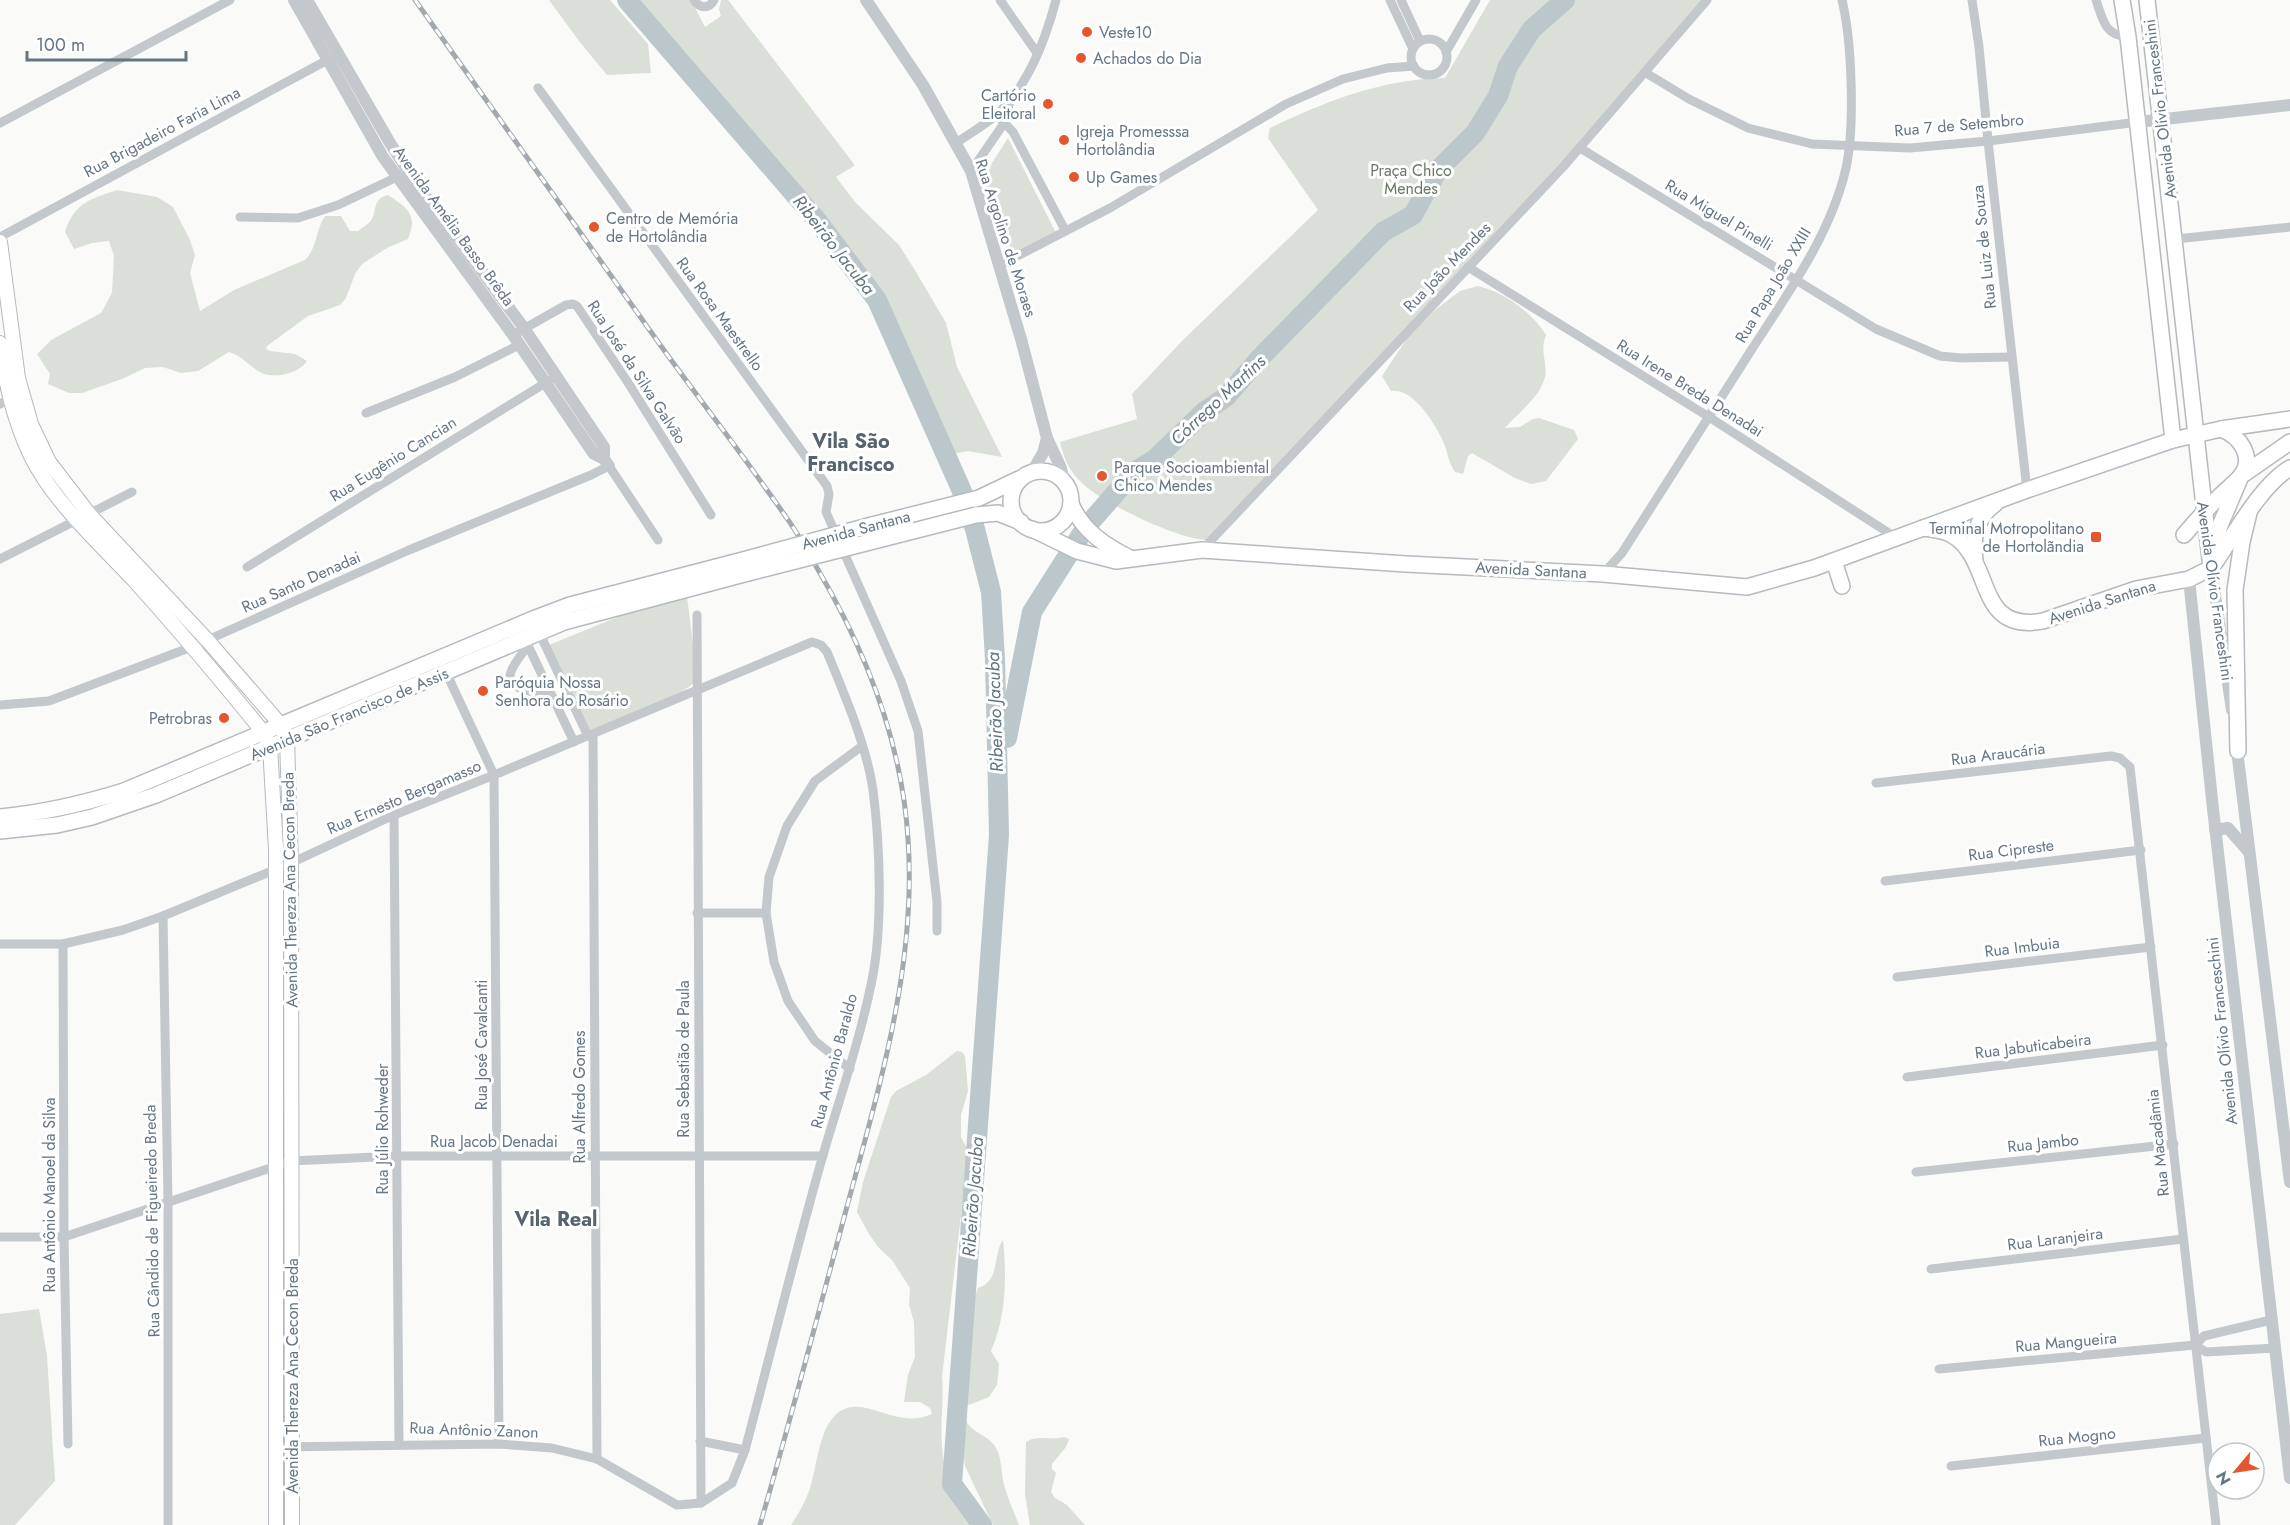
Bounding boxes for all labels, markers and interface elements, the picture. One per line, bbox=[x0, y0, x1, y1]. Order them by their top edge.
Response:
street label: Avenida Olívio Franceshini bbox=[2138, 18, 2182, 200]
place label: Veste10 bbox=[1099, 21, 1152, 44]
scale bar bbox=[27, 24, 186, 62]
marker: Veste10 bbox=[1080, 25, 1094, 39]
text: 100 m bbox=[36, 32, 85, 58]
place label: Achados do Dia bbox=[1093, 47, 1202, 70]
marker: Achados do Dia bbox=[1074, 51, 1088, 65]
street label: Rua Brigadeiro Faria Lima bbox=[80, 81, 244, 183]
place label: Cartório Eleitoral bbox=[981, 84, 1036, 125]
marker: Cartório Eleitoral bbox=[1041, 97, 1055, 111]
street label: Rua 7 de Setembro bbox=[1893, 108, 2025, 142]
place label: Igreja Promesssa Hortolândia bbox=[1076, 120, 1189, 161]
marker: Igreja Promesssa Hortolândia bbox=[1057, 133, 1071, 147]
street label: Avenida Amélia Basso Brêda bbox=[388, 141, 520, 311]
street label: Rua Argolino de Moraes bbox=[970, 156, 1042, 320]
park label: Praça Chico Mendes bbox=[1370, 159, 1452, 200]
place label: Up Games bbox=[1086, 166, 1157, 189]
marker: Up Games bbox=[1067, 170, 1081, 184]
street label: Rua Miguel Pinelli bbox=[1661, 174, 1777, 256]
street label: Rua Luiz de Souza bbox=[1966, 184, 2002, 310]
water label: Ribeirão Jacuba bbox=[787, 190, 881, 300]
place label: Centro de Memória de Hortolândia bbox=[606, 207, 738, 248]
street label: Rua João Mendes bbox=[1398, 217, 1496, 317]
marker: Centro de Memória de Hortolândia bbox=[587, 220, 601, 234]
street label: Rua Papa João XXIII bbox=[1729, 223, 1817, 347]
street label: Rua Rosa Maestrello bbox=[671, 253, 769, 376]
street label: Rua José da Silva Galvão bbox=[582, 296, 692, 449]
street label: Rua Irene Breda Denadai bbox=[1612, 333, 1768, 443]
water label: Córrego Martins bbox=[1164, 348, 1272, 451]
street label: Rua Eugênio Cancian bbox=[325, 411, 461, 507]
district label: Vila São Francisco bbox=[807, 427, 895, 479]
place label: Parque Socioambiental Chico Mendes bbox=[1114, 456, 1269, 497]
marker: Parque Socioambiental Chico Mendes bbox=[1095, 469, 1109, 483]
street label: Avenida Olívio Franceshini bbox=[2191, 500, 2239, 682]
street label: Avenida Santana bbox=[799, 504, 913, 556]
place label: Terminal Motropolitano de Hortolãndia bbox=[1929, 517, 2084, 558]
marker: Terminal Motropolitano de Hortolãndia bbox=[2089, 530, 2103, 544]
street label: Rua Santo Denadai bbox=[238, 545, 364, 619]
street label: Avenida Santana bbox=[1475, 556, 1587, 584]
street label: Avenida Santana bbox=[2045, 574, 2159, 630]
water label: Ribeirão Jacuba bbox=[980, 651, 1010, 773]
street label: Avenida São Francisco de Assis bbox=[246, 662, 452, 766]
place label: Paróquia Nossa Senhora do Rosário bbox=[495, 671, 629, 712]
marker: Paróquia Nossa Senhora do Rosário bbox=[476, 684, 490, 698]
place label: Petrobras bbox=[149, 707, 212, 730]
marker: Petrobras bbox=[217, 711, 231, 725]
street label: Rua Araucária bbox=[1950, 737, 2046, 771]
street label: Rua Ernesto Bergamasso bbox=[323, 754, 485, 840]
street label: Avenida Thereza Ana Cecon Breda bbox=[276, 772, 304, 1008]
street label: Rua Cipreste bbox=[1967, 833, 2055, 867]
street label: Rua Imbuia bbox=[1983, 931, 2061, 963]
street label: Avenida Olívio Franceschini bbox=[2201, 936, 2243, 1126]
street label: Rua José Cavalcanti bbox=[470, 980, 493, 1110]
street label: Rua Sebastião de Paula bbox=[672, 980, 695, 1138]
street label: Rua Antônio Baraldo bbox=[805, 991, 863, 1131]
street label: Rua Jabuticabeira bbox=[1974, 1027, 2092, 1065]
street label: Rua Alfredo Gomes bbox=[568, 1030, 591, 1164]
street label: Rua Júlio Rohweder bbox=[371, 1063, 394, 1195]
street label: Rua Macadâmia bbox=[2141, 1089, 2175, 1197]
street label: Rua Antônio Manoel da Silva bbox=[38, 1098, 61, 1292]
street label: Rua Cândido de Figueiredo Breda bbox=[138, 1105, 166, 1337]
street label: Rua Jambo bbox=[2006, 1128, 2080, 1158]
street label: Rua Jacob Denadai bbox=[430, 1130, 558, 1153]
water label: Ribeirão Jacuba bbox=[956, 1136, 990, 1258]
district label: Vila Real bbox=[514, 1205, 597, 1234]
street label: Rua Laranjeira bbox=[2006, 1222, 2104, 1256]
street label: Avenida Thereza Ana Cecon Breda bbox=[281, 1258, 304, 1494]
street label: Rua Mangueira bbox=[2014, 1326, 2118, 1358]
street label: Rua Antônio Zanon bbox=[409, 1416, 539, 1444]
street label: Rua Mogno bbox=[2037, 1421, 2117, 1453]
north arrow bbox=[2206, 1441, 2266, 1501]
text: N bbox=[2210, 1467, 2236, 1489]

